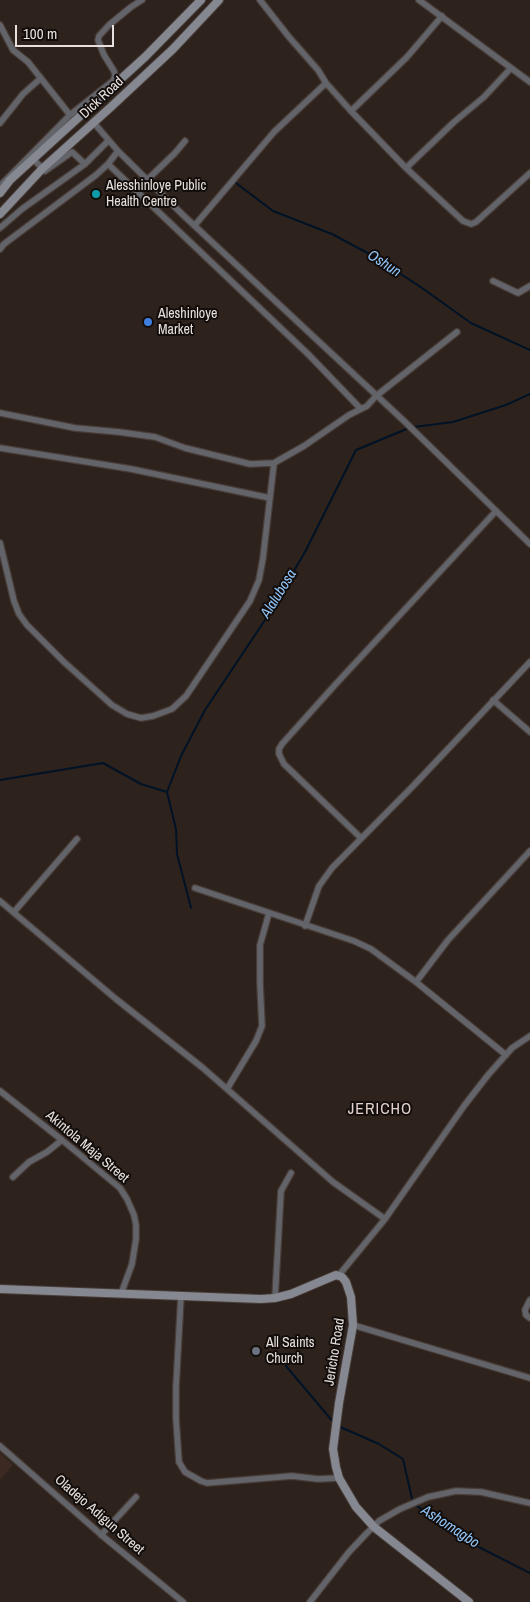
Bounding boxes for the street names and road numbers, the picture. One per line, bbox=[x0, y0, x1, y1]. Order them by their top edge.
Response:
street label: Dick Road bbox=[77, 74, 127, 122]
street label: Akintola Maja Street bbox=[42, 1107, 132, 1187]
street label: Jericho Road bbox=[321, 1317, 349, 1387]
street label: Oladejo Adigun Street bbox=[51, 1472, 147, 1558]

